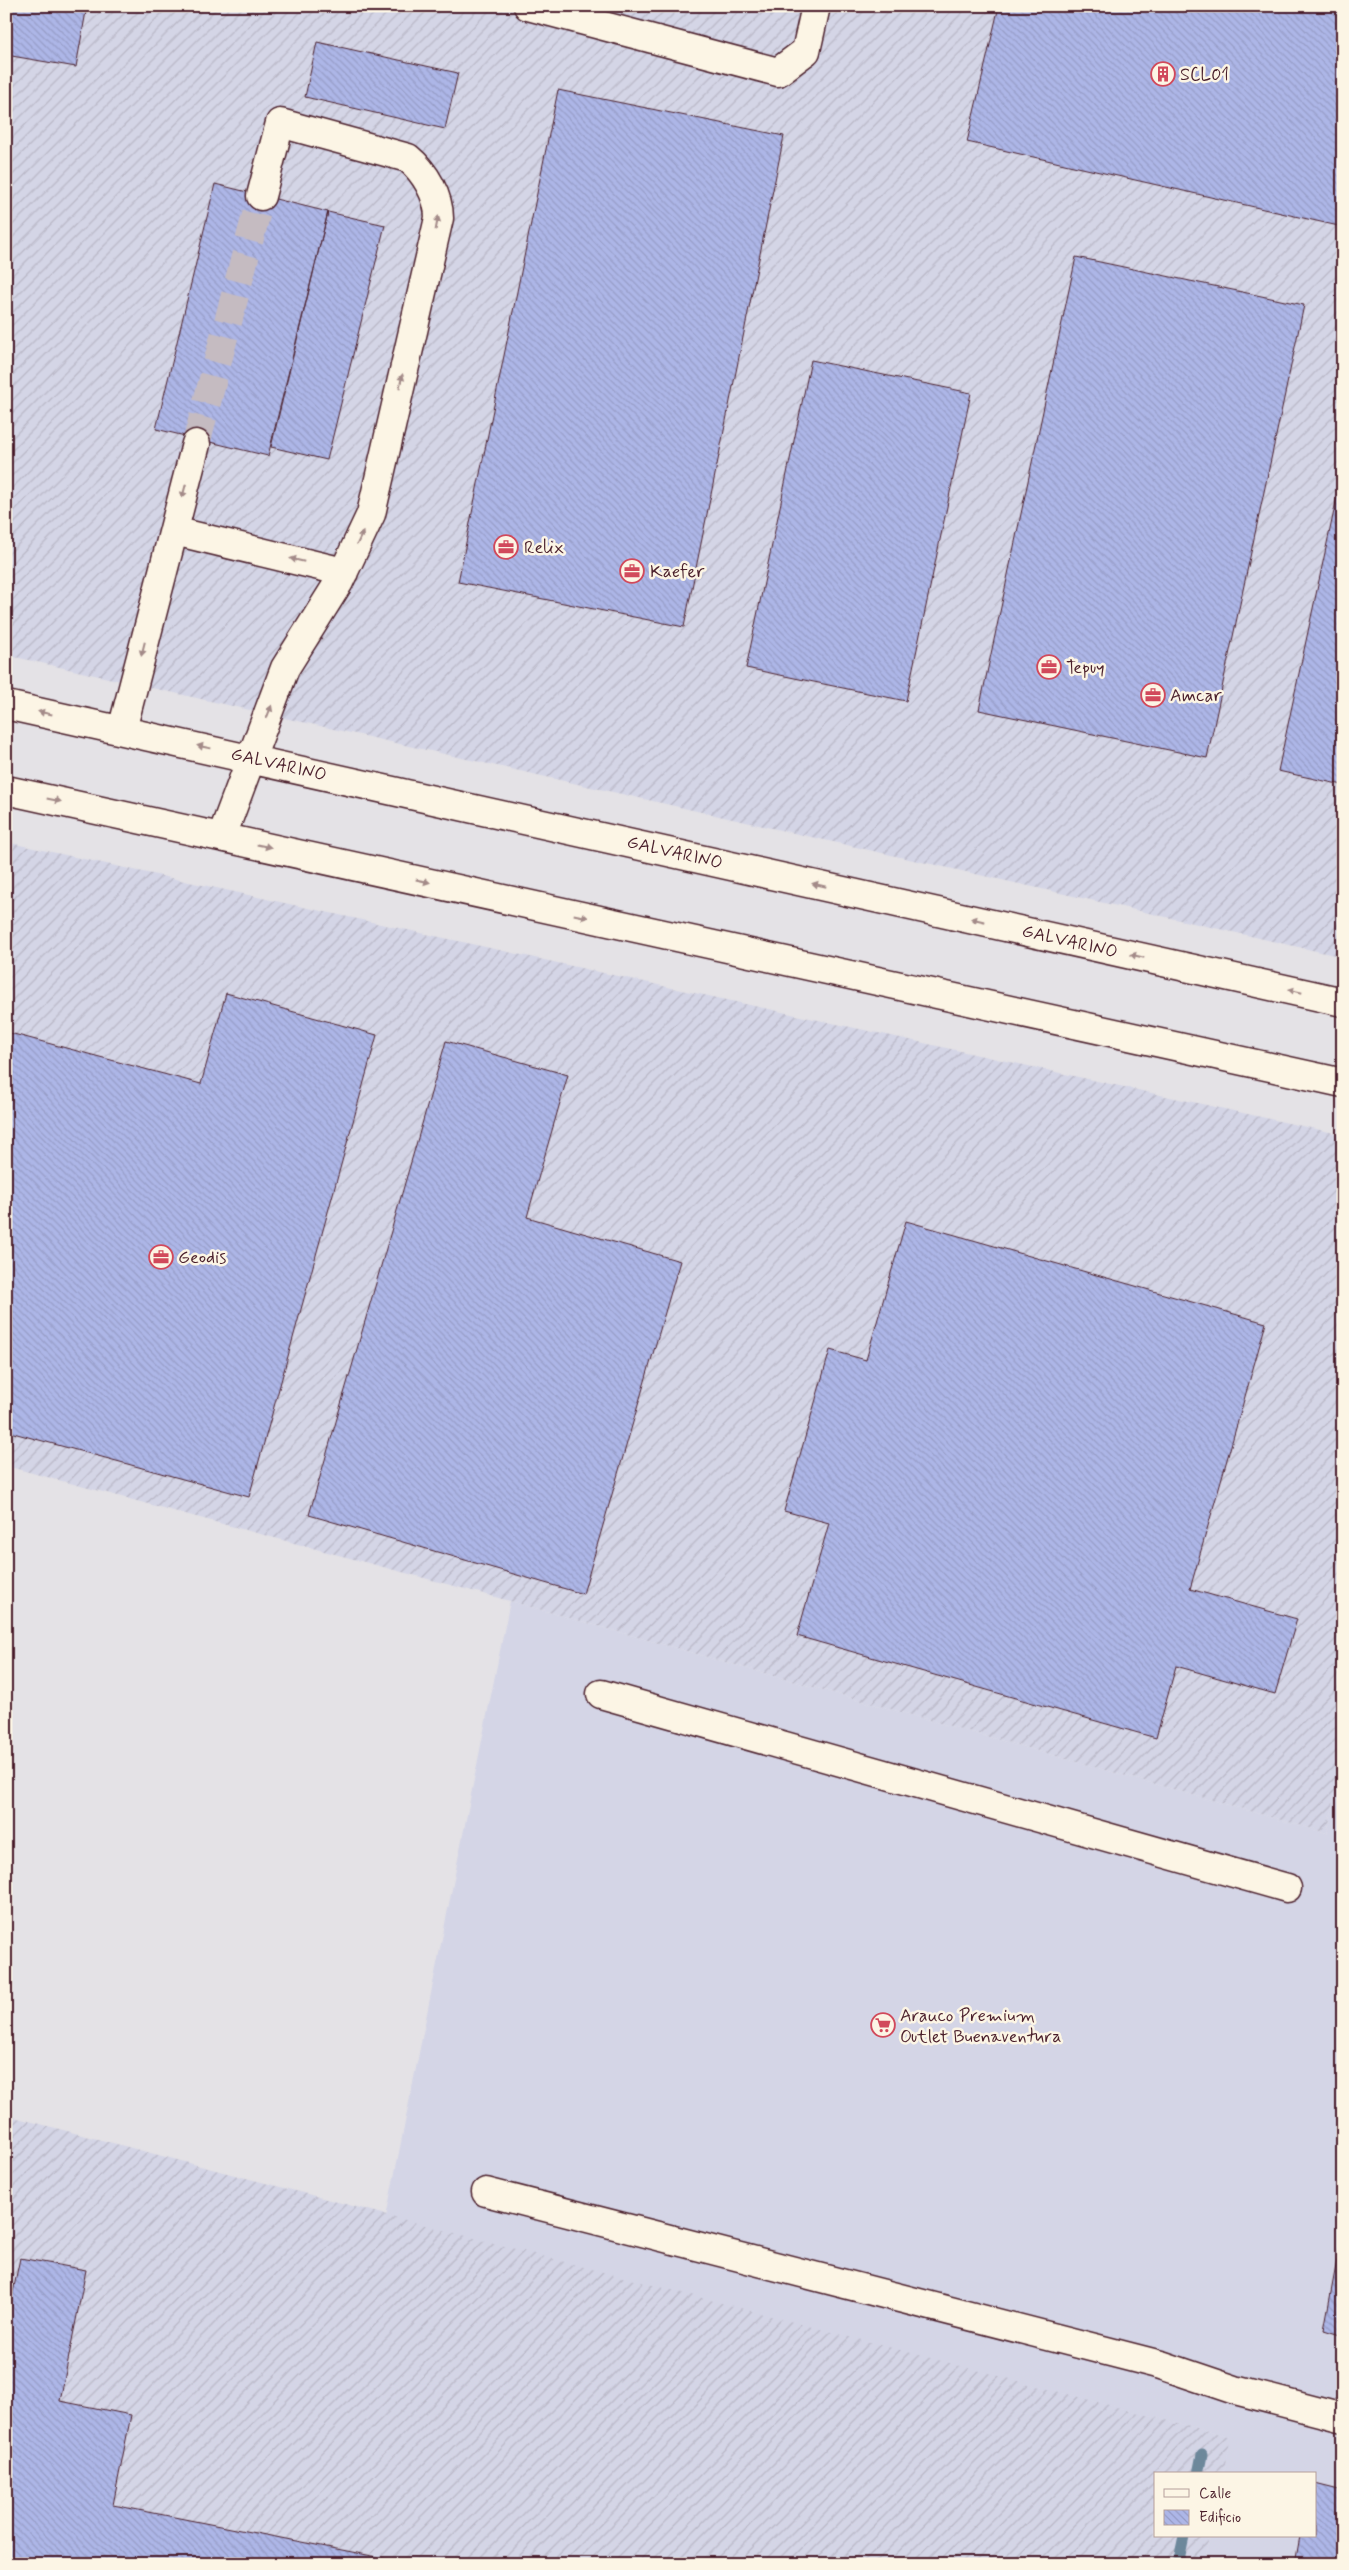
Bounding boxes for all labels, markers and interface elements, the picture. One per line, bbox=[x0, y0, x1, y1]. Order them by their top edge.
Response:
building icon: SCL01 bbox=[1150, 61, 1176, 87]
place label: SCL01 bbox=[1180, 63, 1229, 87]
one-way arrow bbox=[434, 214, 442, 230]
one-way arrow bbox=[397, 374, 405, 389]
one-way arrow bbox=[180, 484, 188, 499]
one-way arrow bbox=[356, 531, 364, 545]
office icon: Relix bbox=[493, 534, 519, 560]
place label: Relix bbox=[524, 536, 564, 560]
one-way arrow bbox=[289, 556, 304, 564]
office icon: Kaefer bbox=[619, 558, 645, 584]
place label: Kaefer bbox=[650, 560, 705, 584]
one-way arrow bbox=[139, 641, 147, 656]
office icon: Tepuy bbox=[1036, 654, 1062, 680]
place label: Tepuy bbox=[1066, 656, 1104, 680]
office icon: Amcar bbox=[1140, 682, 1166, 708]
place label: Amcar bbox=[1170, 684, 1222, 708]
one-way arrow bbox=[266, 705, 274, 719]
one-way arrow bbox=[38, 709, 53, 717]
street label: GALVARINO bbox=[229, 742, 329, 788]
one-way arrow bbox=[196, 743, 212, 751]
one-way arrow bbox=[46, 796, 61, 804]
street label: GALVARINO bbox=[625, 830, 725, 876]
one-way arrow bbox=[256, 842, 272, 850]
one-way arrow bbox=[415, 877, 430, 885]
one-way arrow bbox=[812, 881, 827, 889]
one-way arrow bbox=[574, 912, 590, 920]
one-way arrow bbox=[970, 916, 986, 924]
street label: GALVARINO bbox=[1020, 919, 1120, 965]
one-way arrow bbox=[1129, 952, 1144, 960]
one-way arrow bbox=[1288, 987, 1303, 995]
office icon: Geodis bbox=[148, 1244, 174, 1270]
place label: Geodis bbox=[178, 1246, 226, 1270]
place label: Arauco Premium Outlet Buenaventura bbox=[900, 2004, 1061, 2049]
supermarket icon: Arauco Premium Outlet Buenaventura bbox=[870, 2012, 896, 2038]
legend bbox=[1154, 2472, 1316, 2538]
text: Calle bbox=[1199, 2484, 1231, 2504]
text: Edificio bbox=[1199, 2508, 1241, 2528]

